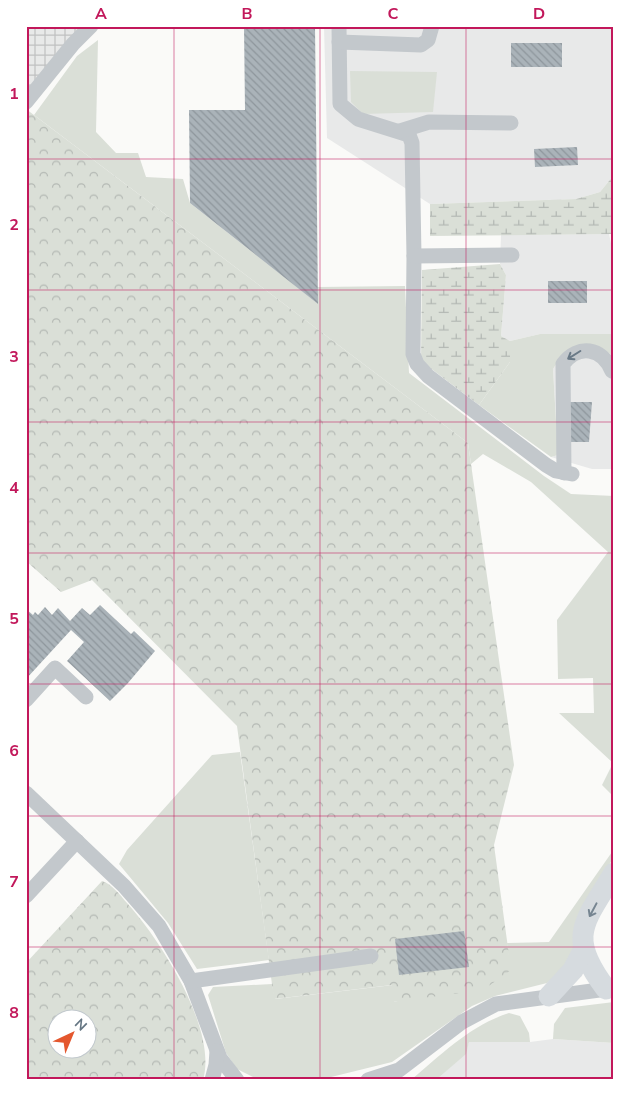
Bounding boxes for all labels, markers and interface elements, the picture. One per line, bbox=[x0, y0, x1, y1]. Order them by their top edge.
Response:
text: A bbox=[95, 3, 107, 25]
text: B bbox=[241, 3, 253, 25]
text: C bbox=[388, 3, 399, 25]
text: D bbox=[533, 3, 545, 25]
text: 1 bbox=[9, 83, 19, 105]
text: 2 bbox=[9, 214, 19, 236]
text: 3 bbox=[9, 346, 19, 368]
one-way arrow bbox=[567, 349, 581, 360]
text: 4 bbox=[9, 477, 19, 499]
text: 5 bbox=[9, 608, 19, 630]
text: 6 bbox=[9, 740, 19, 762]
text: 7 bbox=[9, 871, 19, 893]
one-way arrow bbox=[587, 902, 597, 916]
text: 8 bbox=[9, 1002, 19, 1024]
north arrow bbox=[48, 1008, 98, 1058]
text: N bbox=[70, 1015, 91, 1035]

